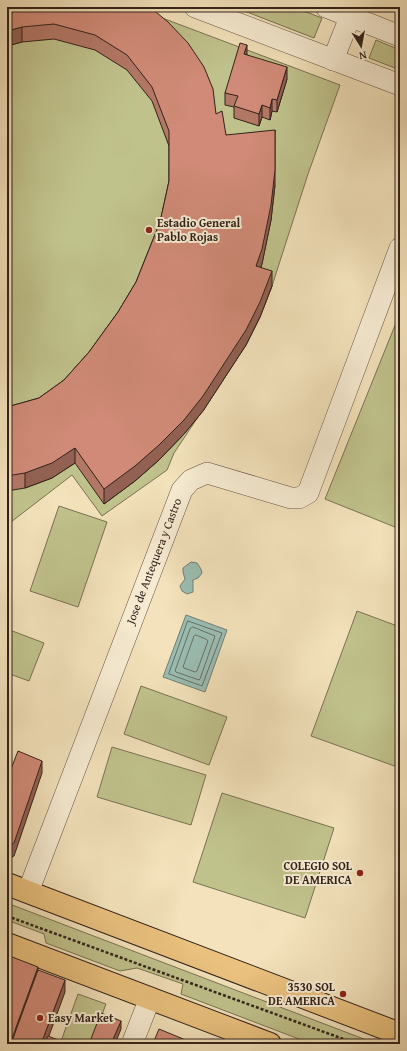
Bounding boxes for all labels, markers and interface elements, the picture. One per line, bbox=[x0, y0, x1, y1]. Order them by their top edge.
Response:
north arrow bbox=[341, 26, 381, 66]
text: N bbox=[357, 47, 368, 64]
place label: Estadio General Pablo Rojas bbox=[157, 214, 241, 245]
marker: Estadio General Pablo Rojas bbox=[144, 225, 154, 235]
street label: Jose de Antequera y Castro bbox=[121, 495, 185, 628]
place label: COLEGIO SOL DE AMERICA bbox=[283, 857, 353, 888]
marker: COLEGIO SOL DE AMERICA bbox=[355, 868, 365, 878]
place label: 3530 SOL DE AMERICA bbox=[268, 978, 336, 1009]
marker: 3530 SOL DE AMERICA bbox=[338, 989, 348, 999]
place label: Easy Market bbox=[48, 1009, 114, 1026]
marker: Easy Market bbox=[35, 1013, 45, 1023]

